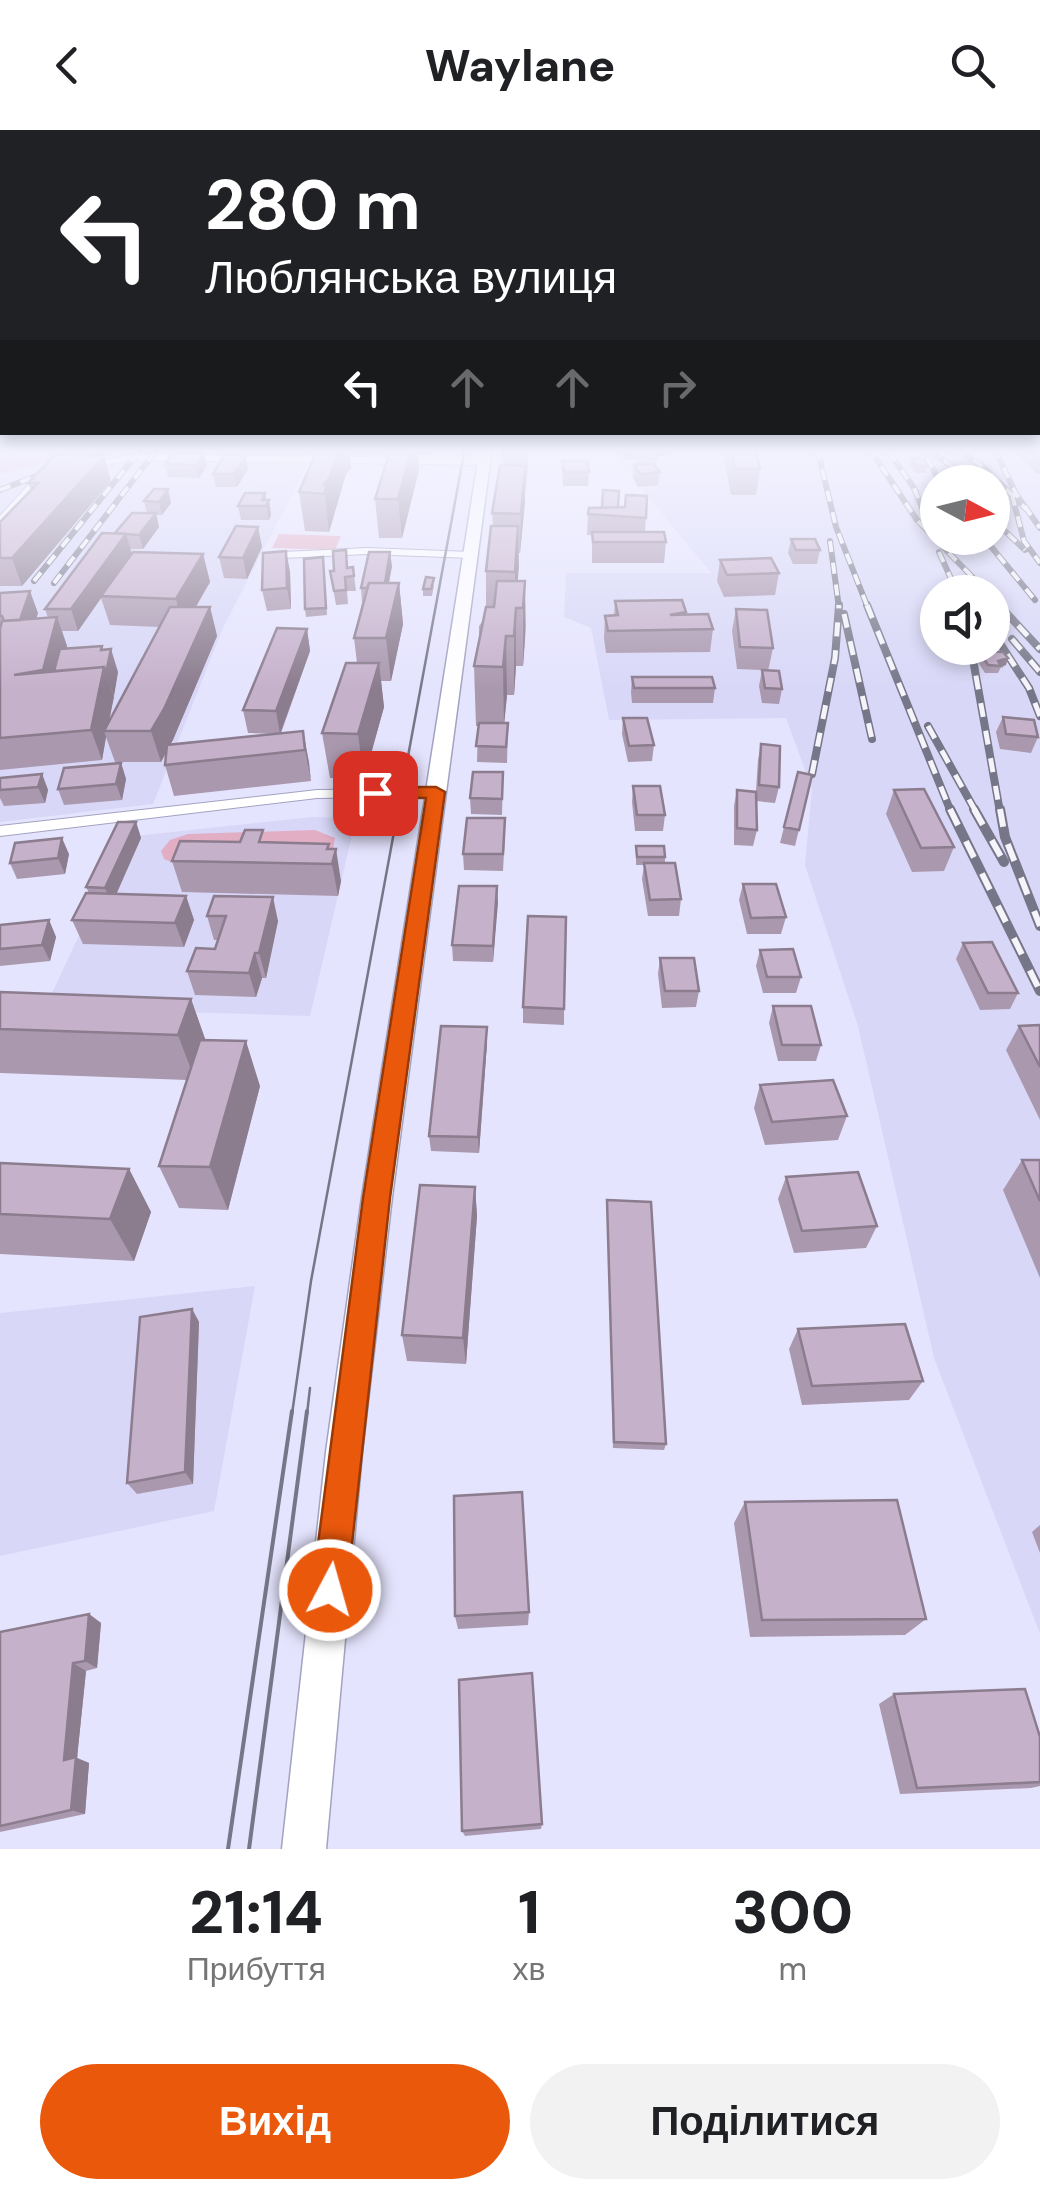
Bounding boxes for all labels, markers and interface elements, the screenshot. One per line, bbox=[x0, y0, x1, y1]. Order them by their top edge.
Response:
text: Waylane bbox=[425, 36, 615, 95]
icon: back bbox=[40, 38, 95, 93]
icon: search bbox=[945, 38, 1000, 93]
text: 280 m bbox=[205, 160, 421, 251]
icon: left bbox=[40, 170, 170, 300]
text: Люблянська вулиця bbox=[205, 248, 617, 307]
icon: left bbox=[335, 360, 390, 415]
icon: ahead bbox=[440, 360, 495, 415]
icon: ahead bbox=[545, 360, 600, 415]
icon: right bbox=[650, 360, 705, 415]
north arrow bbox=[920, 465, 1010, 555]
map controls bbox=[920, 465, 1010, 665]
button: sound bbox=[920, 575, 1010, 665]
pin bbox=[333, 751, 418, 836]
icon: arrive bbox=[348, 766, 403, 821]
position arrow bbox=[278, 1538, 382, 1642]
text: 21:14 bbox=[189, 1873, 323, 1952]
text: 1 bbox=[518, 1873, 540, 1952]
text: 300 bbox=[732, 1873, 853, 1952]
text: Прибуття bbox=[187, 1948, 326, 1990]
text: хв bbox=[512, 1948, 545, 1990]
text: m bbox=[778, 1948, 807, 1990]
button: Вихід bbox=[40, 2064, 510, 2179]
button: Поділитися bbox=[530, 2064, 1000, 2179]

